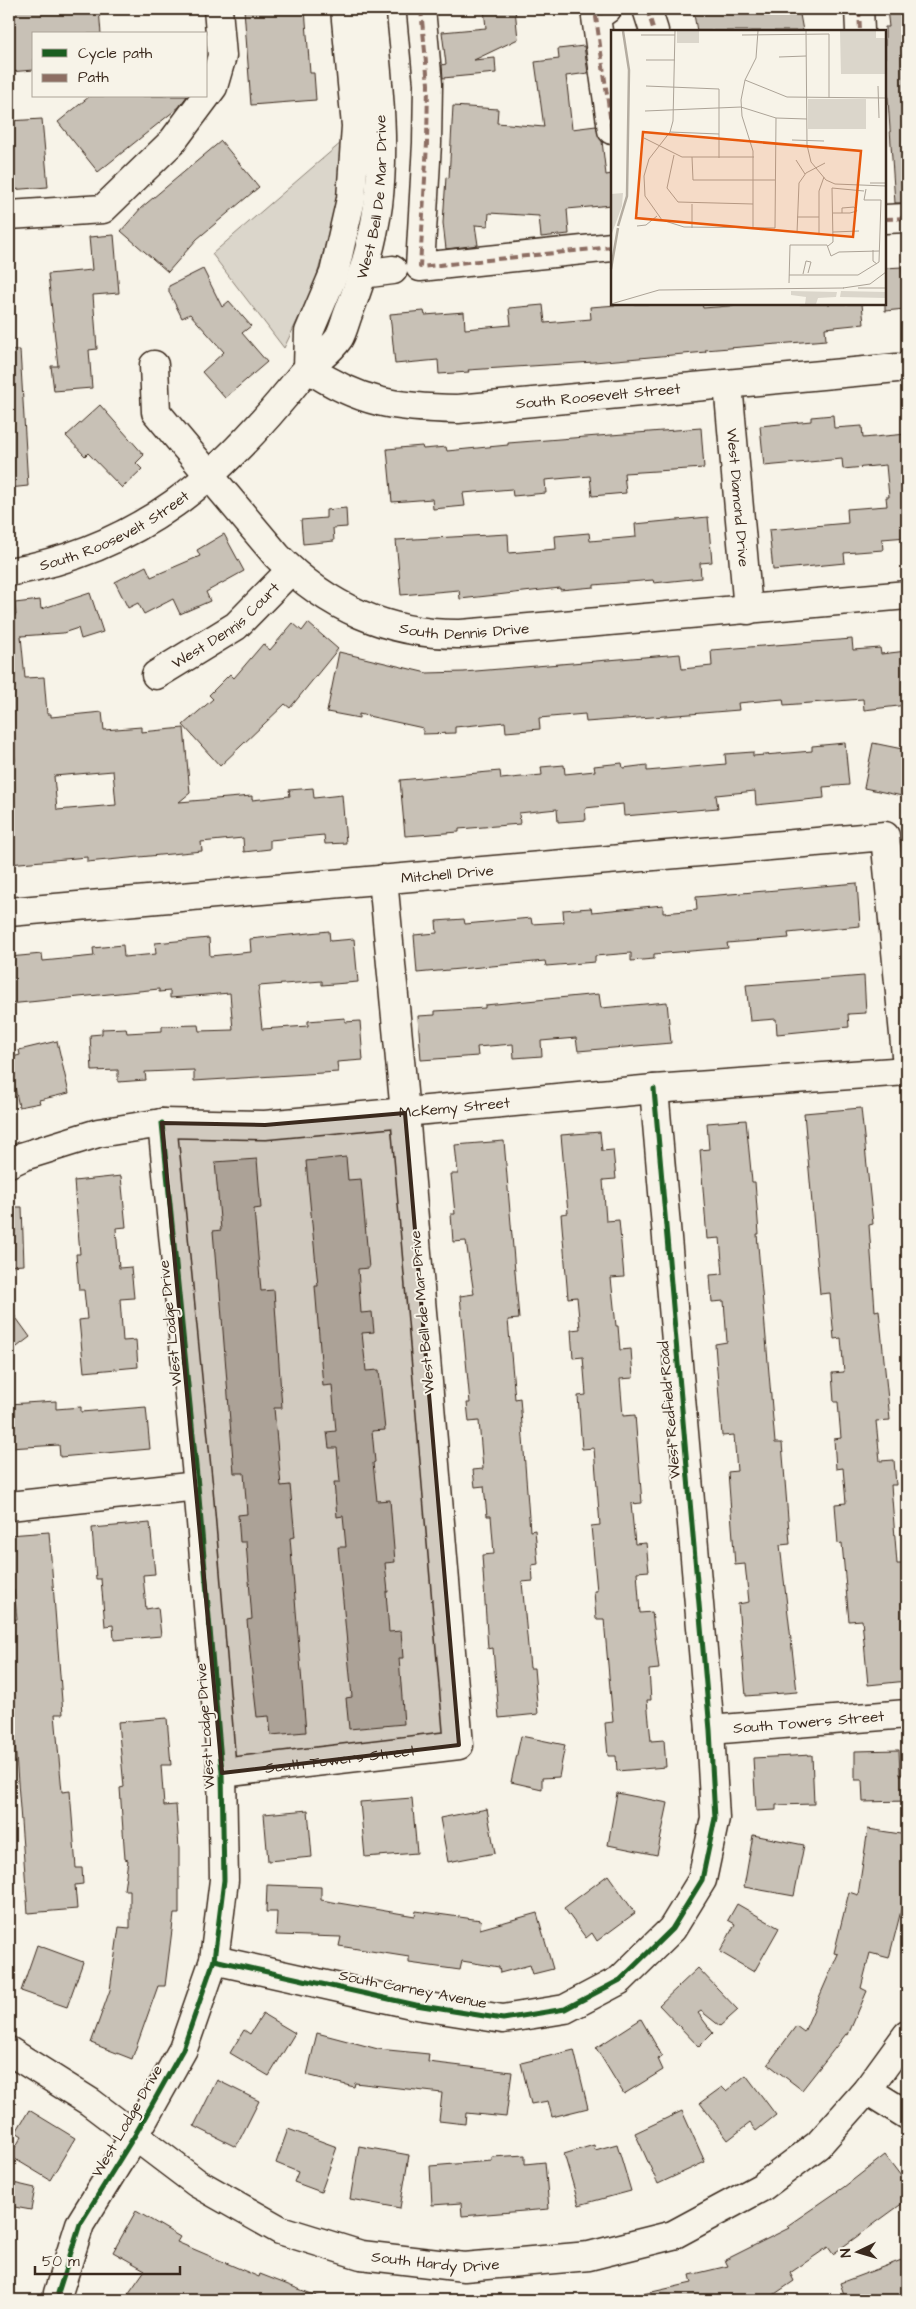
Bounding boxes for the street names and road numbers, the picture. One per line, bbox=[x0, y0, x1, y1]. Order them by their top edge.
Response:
street label: West Bell De Mar Drive bbox=[351, 114, 392, 282]
street label: South Roosevelt Street bbox=[515, 378, 681, 415]
street label: West Diamond Drive bbox=[721, 427, 754, 568]
street label: South Roosevelt Street bbox=[37, 486, 194, 576]
street label: West Dennis Court bbox=[168, 578, 284, 674]
street label: South Dennis Drive bbox=[397, 618, 530, 645]
street label: Mitchell Drive bbox=[400, 860, 495, 889]
street label: McKemy Street bbox=[398, 1092, 511, 1124]
street label: West Bell de Mar Drive bbox=[405, 1230, 440, 1394]
street label: West Lodge Drive bbox=[153, 1259, 189, 1387]
street label: West Redfield Road bbox=[653, 1340, 686, 1480]
street label: West Lodge Drive bbox=[191, 1662, 221, 1790]
street label: South Towers Street bbox=[732, 1706, 885, 1739]
street label: South Towers Street bbox=[264, 1740, 417, 1779]
street label: South Carney Avenue bbox=[337, 1965, 489, 2015]
street label: West Lodge Drive bbox=[87, 2061, 169, 2182]
street label: South Hardy Drive bbox=[370, 2246, 500, 2278]

